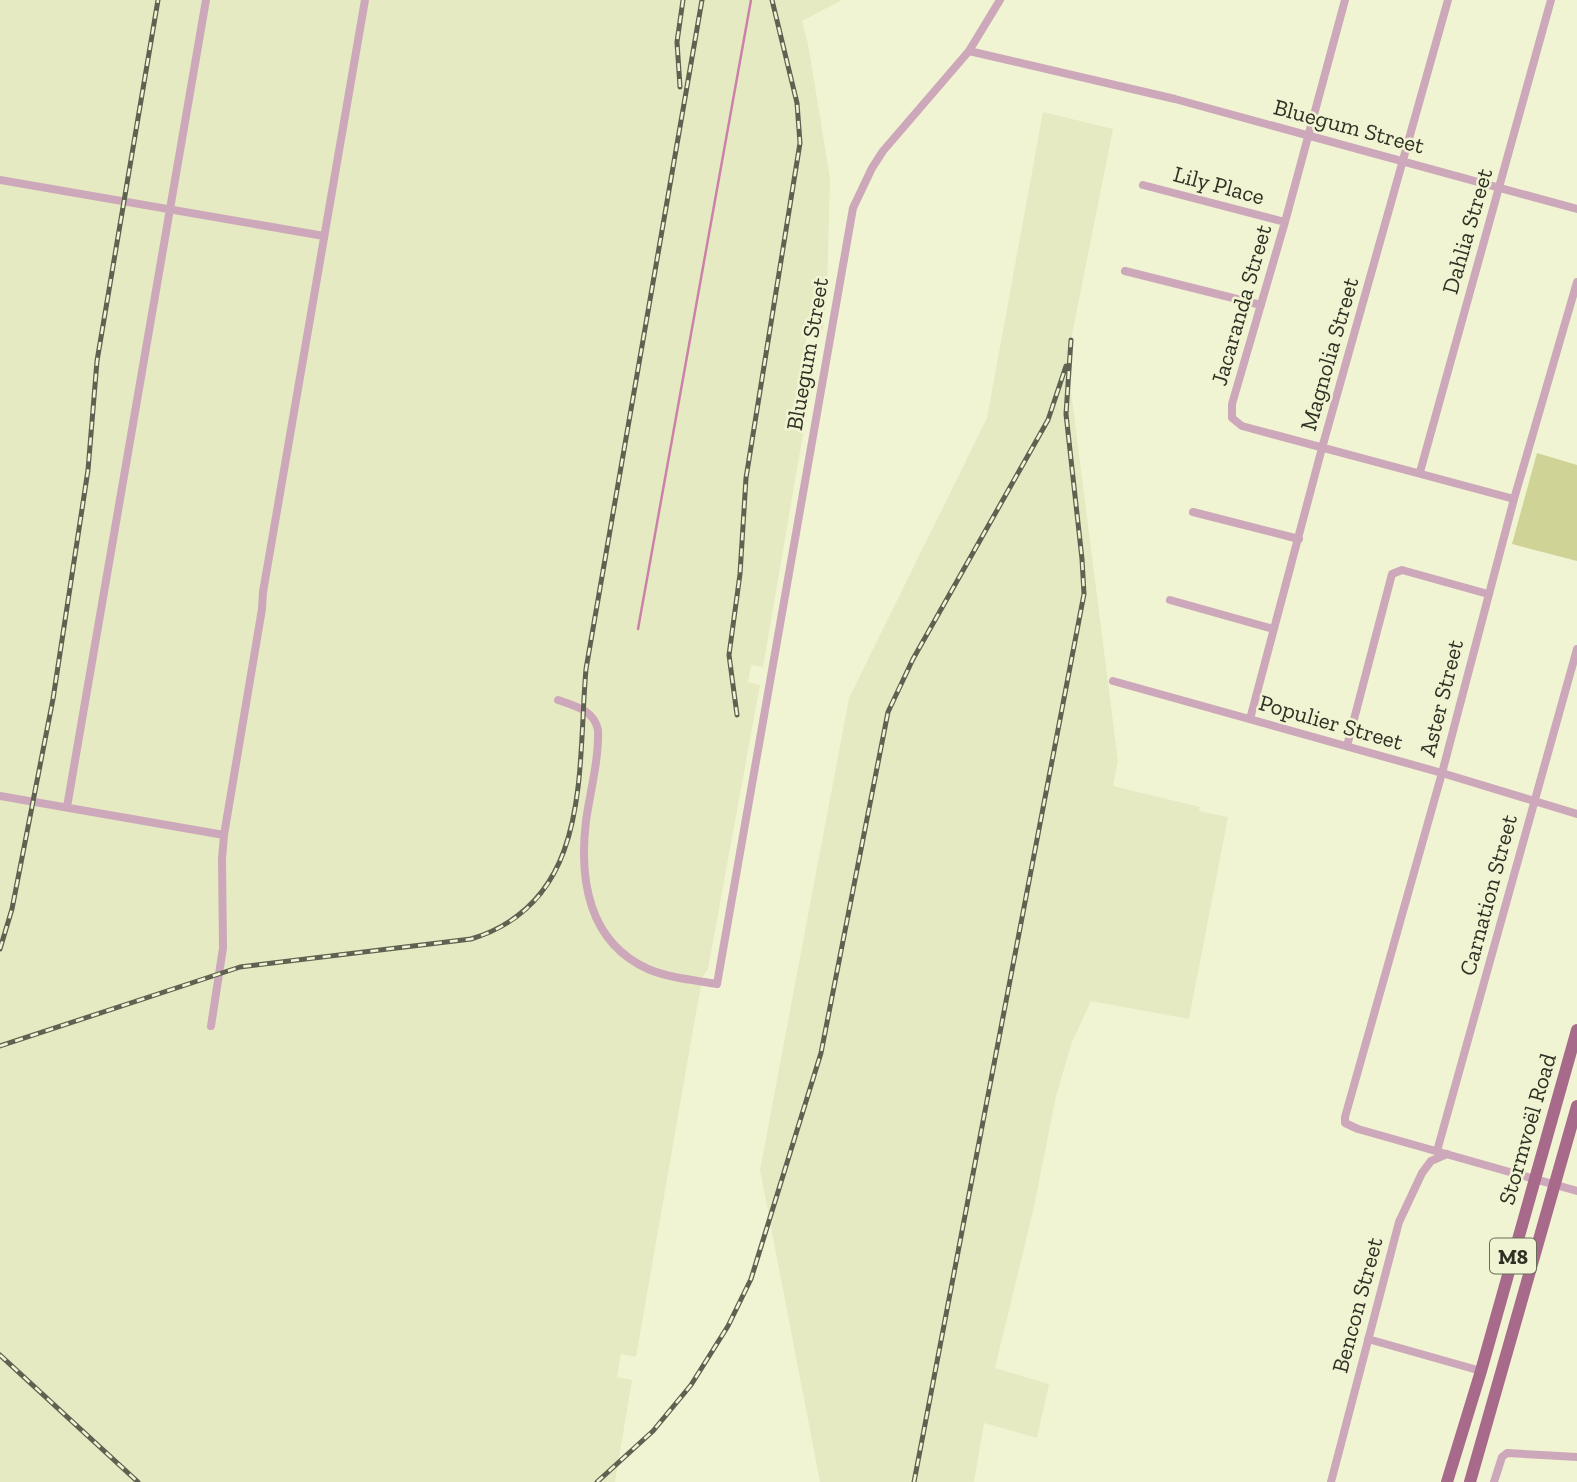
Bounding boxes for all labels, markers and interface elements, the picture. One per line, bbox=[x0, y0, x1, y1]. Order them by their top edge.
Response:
street label: Bluegum Street bbox=[1271, 92, 1428, 160]
street label: Lily Place bbox=[1170, 159, 1268, 211]
street label: Dahlia Street bbox=[1436, 164, 1498, 297]
street label: Jacaranda Street bbox=[1205, 221, 1277, 389]
street label: Magnolia Street bbox=[1294, 274, 1364, 434]
street label: Bluegum Street bbox=[780, 275, 834, 433]
street label: Aster Street bbox=[1413, 636, 1469, 759]
street label: Populier Street bbox=[1256, 688, 1407, 756]
street label: Carnation Street bbox=[1453, 811, 1523, 979]
street label: Stormvoël Road bbox=[1492, 1050, 1562, 1208]
street label: Bencon Street bbox=[1325, 1234, 1389, 1376]
road number: M8 bbox=[1490, 1238, 1536, 1274]

